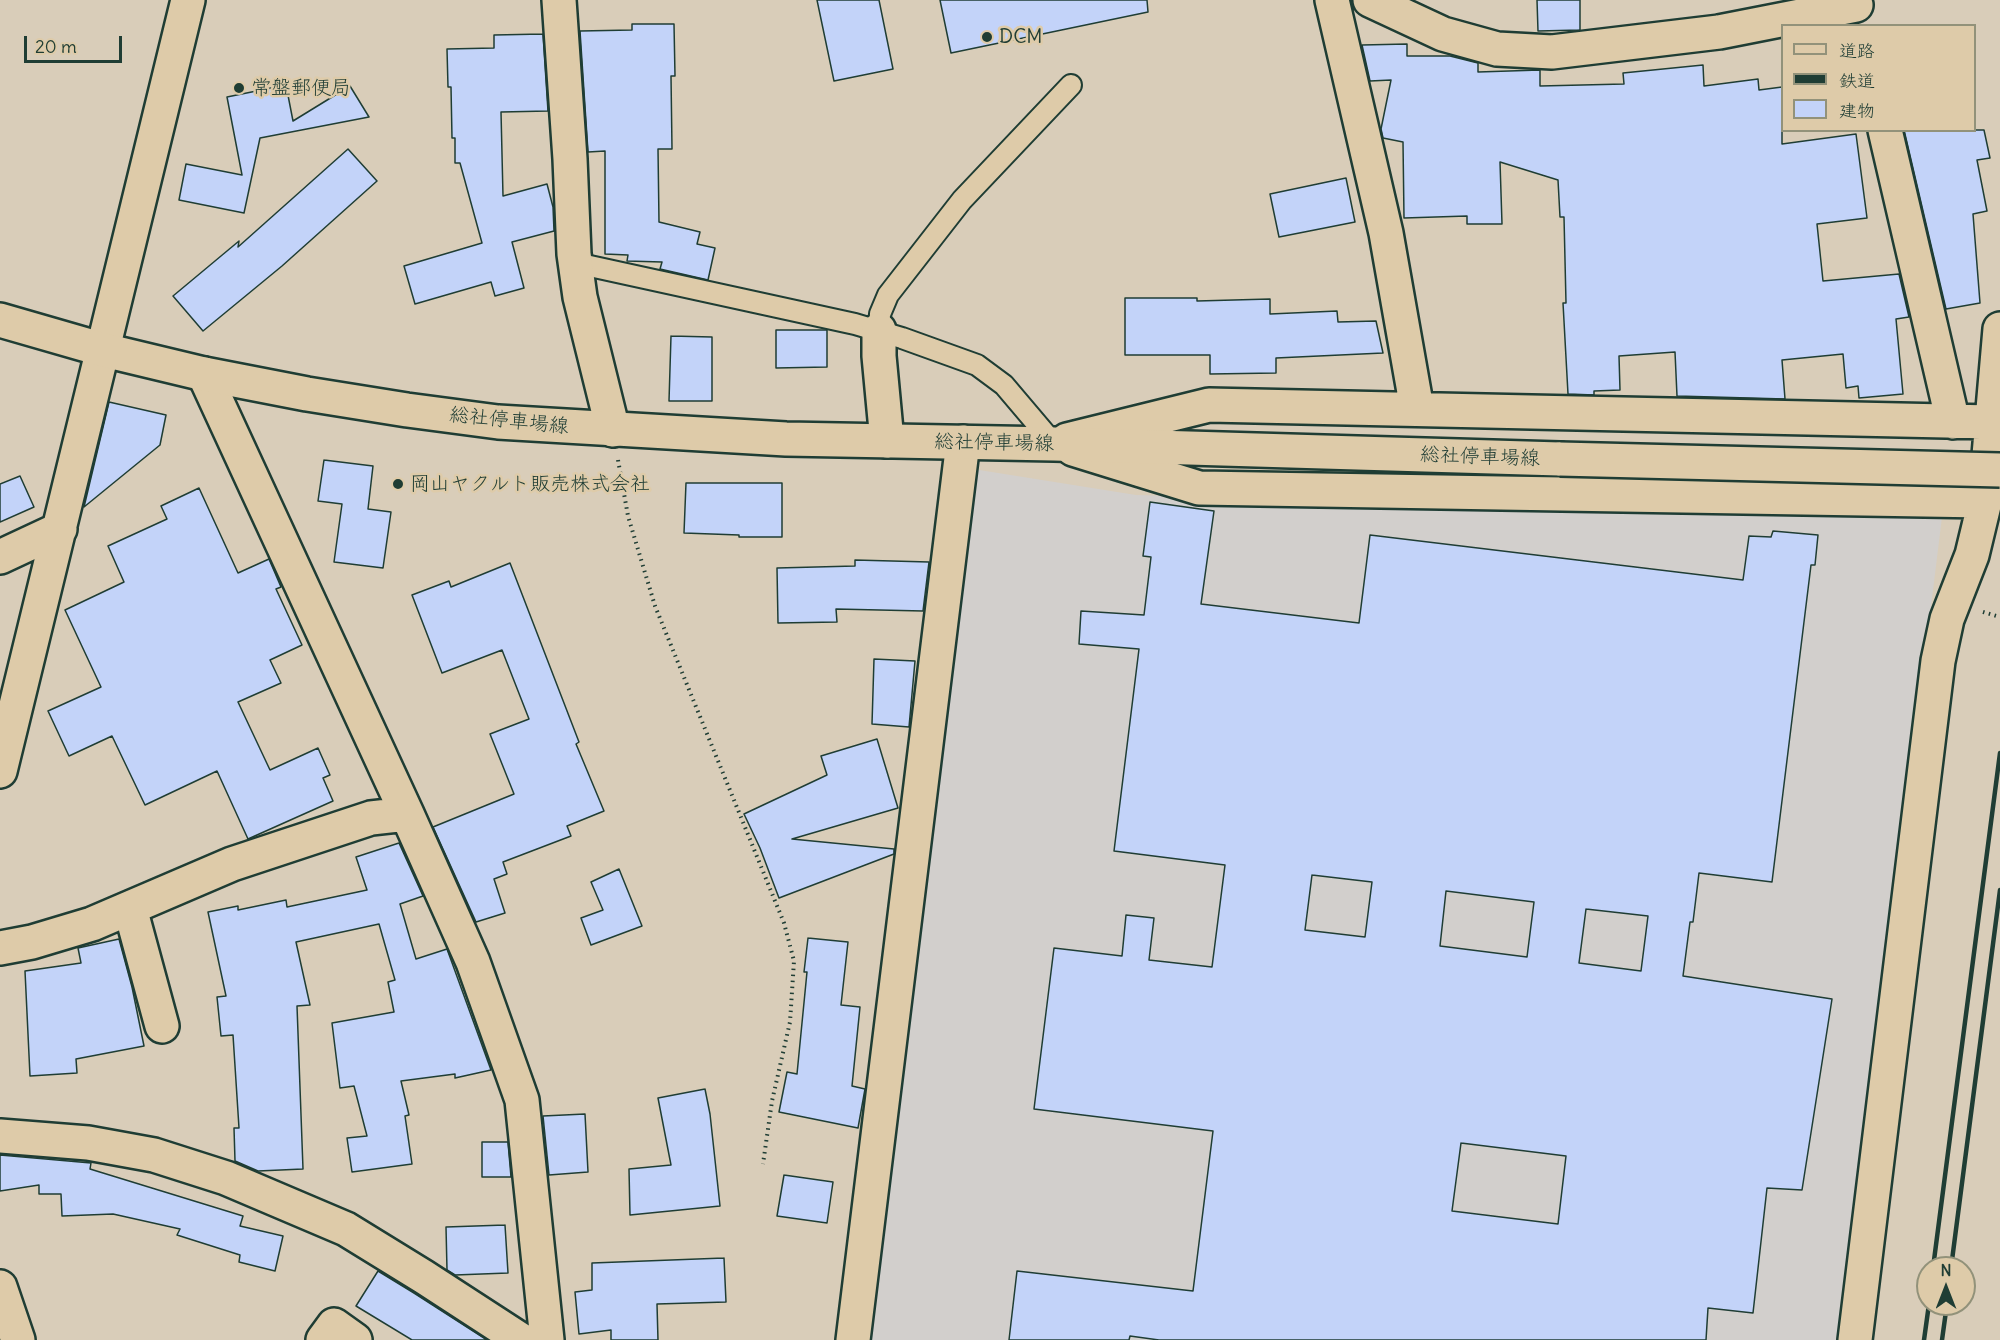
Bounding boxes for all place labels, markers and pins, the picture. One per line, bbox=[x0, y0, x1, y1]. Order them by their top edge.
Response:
place label: DCM bbox=[999, 25, 1043, 49]
marker: DCM bbox=[980, 30, 994, 44]
place label: 常盤郵便局 bbox=[251, 76, 351, 100]
marker: 常盤郵便局 bbox=[232, 81, 246, 95]
place label: 岡山ヤクルト販売株式会社 bbox=[410, 472, 650, 496]
marker: 岡山ヤクルト販売株式会社 bbox=[391, 477, 405, 491]

